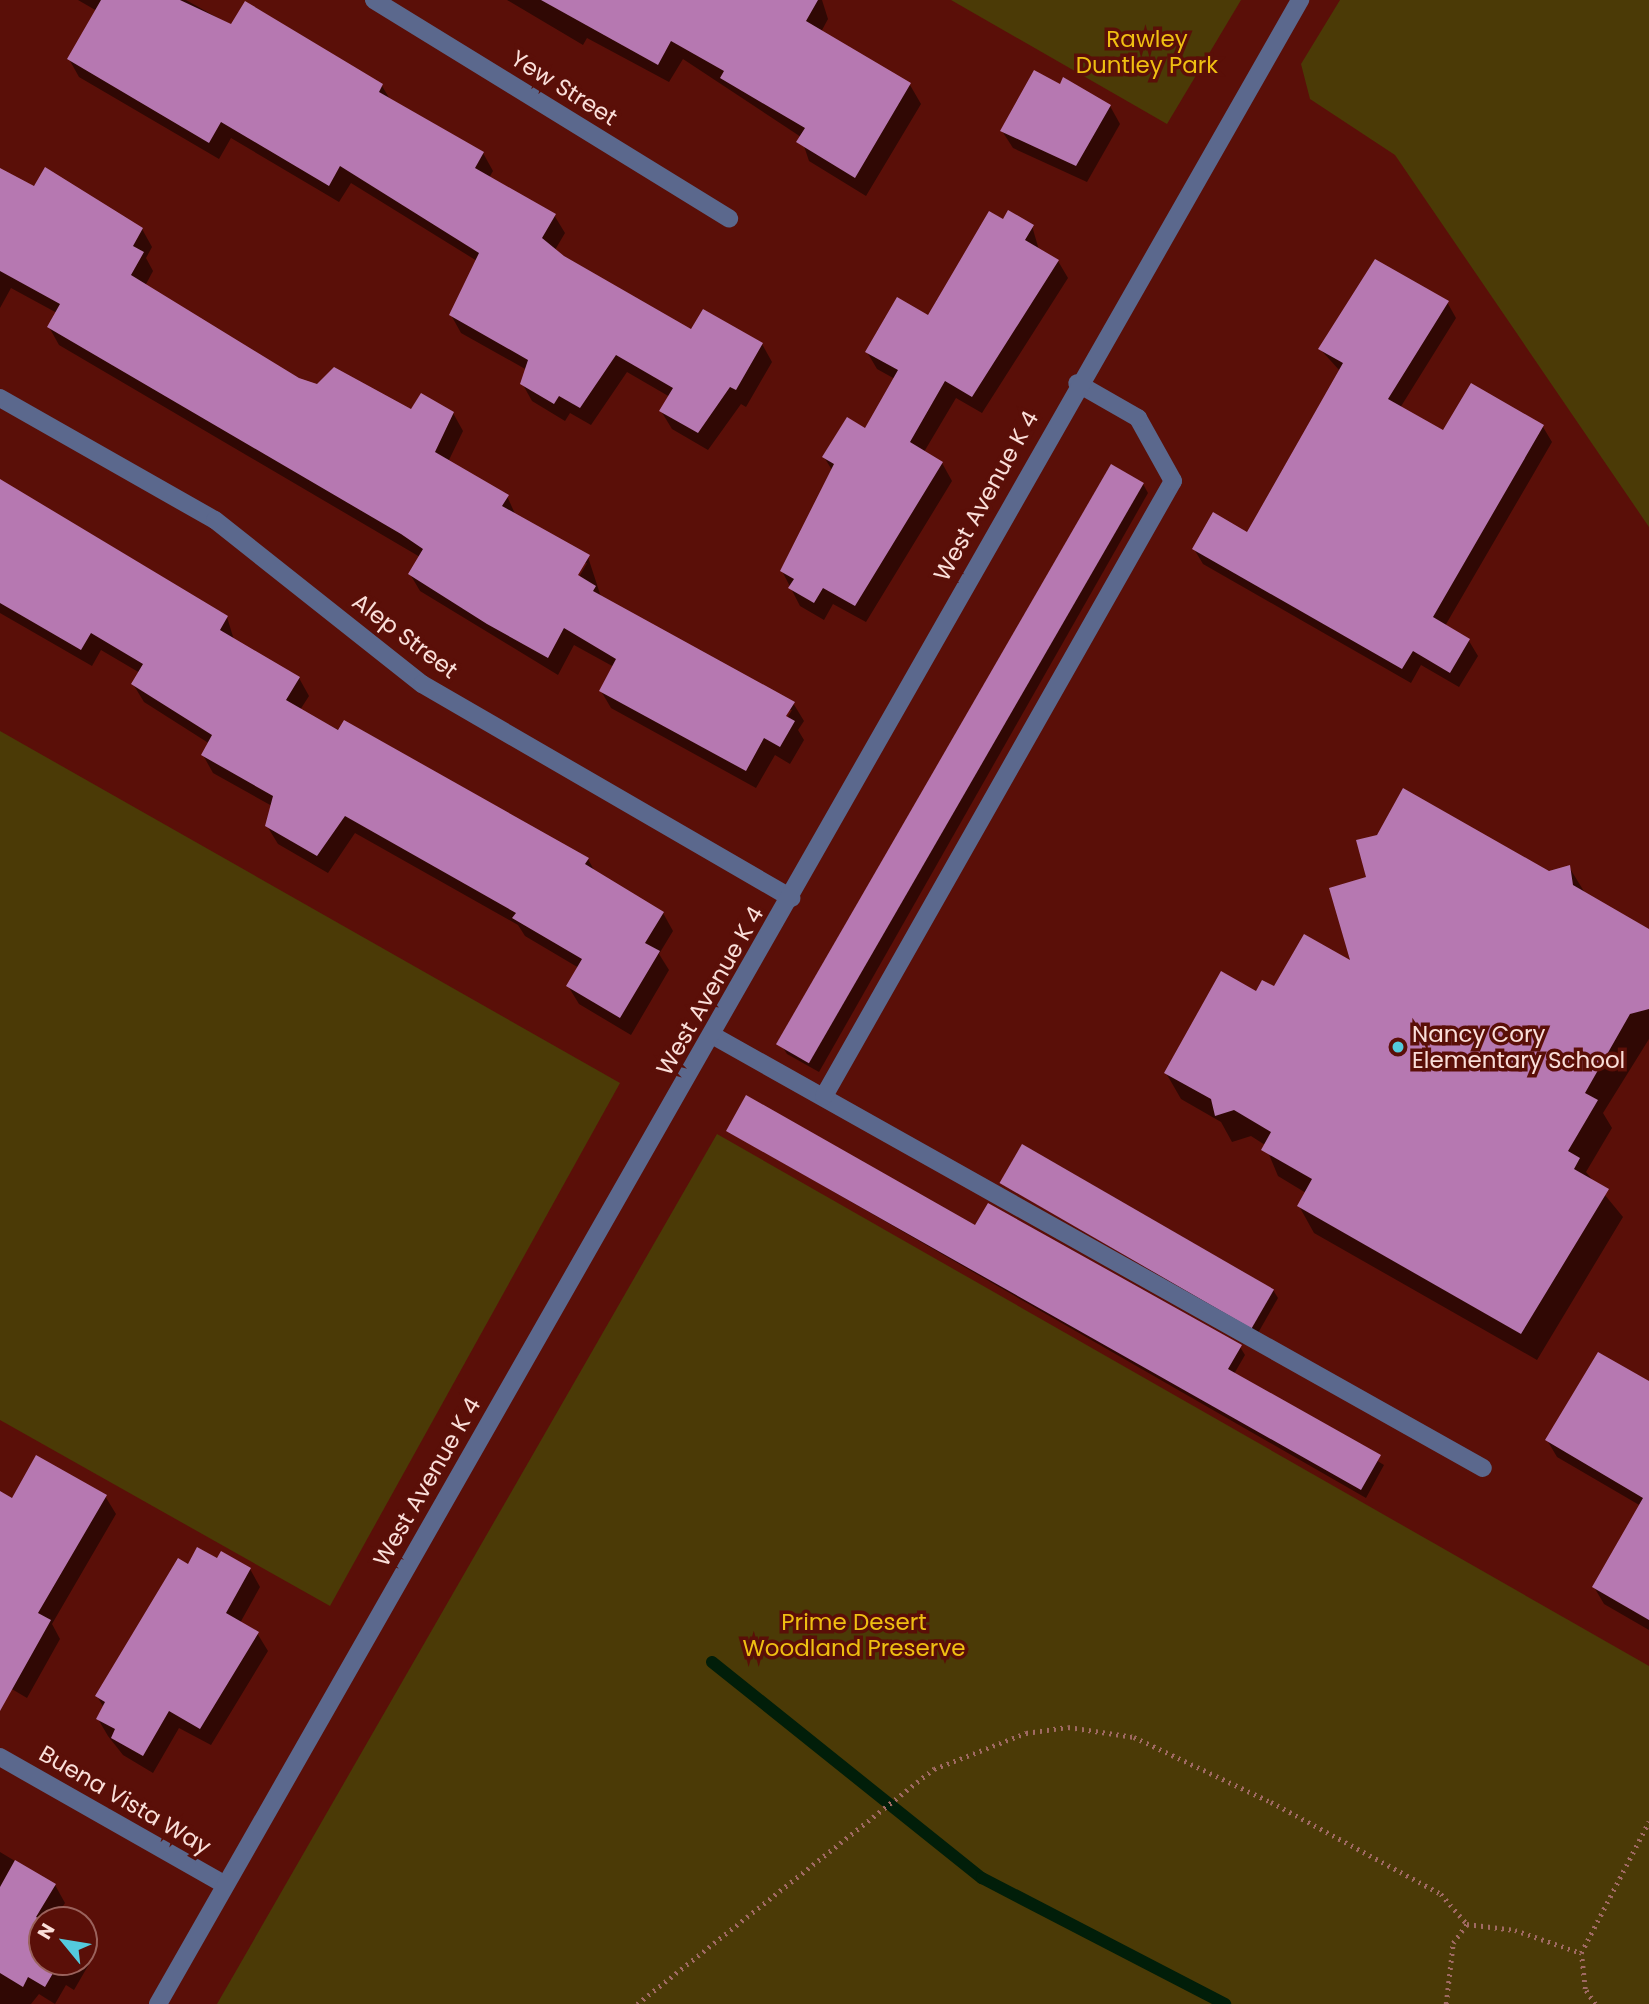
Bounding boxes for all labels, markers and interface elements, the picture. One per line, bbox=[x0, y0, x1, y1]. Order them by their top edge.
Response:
park label: Rawley Duntley Park bbox=[1076, 25, 1218, 79]
street label: Yew Street bbox=[506, 44, 622, 132]
street label: West Avenue K 4 bbox=[928, 406, 1044, 586]
street label: Alep Street bbox=[347, 588, 463, 684]
street label: West Avenue K 4 bbox=[651, 902, 769, 1080]
place label: Nancy Cory Elementary School bbox=[1412, 1020, 1625, 1074]
marker: Nancy Cory Elementary School bbox=[1390, 1039, 1406, 1055]
street label: West Avenue K 4 bbox=[368, 1393, 486, 1571]
park label: Prime Desert Woodland Preserve bbox=[742, 1608, 966, 1662]
street label: Buena Vista Way bbox=[34, 1740, 216, 1860]
north arrow bbox=[28, 1906, 98, 1976]
text: N bbox=[31, 1918, 61, 1944]

